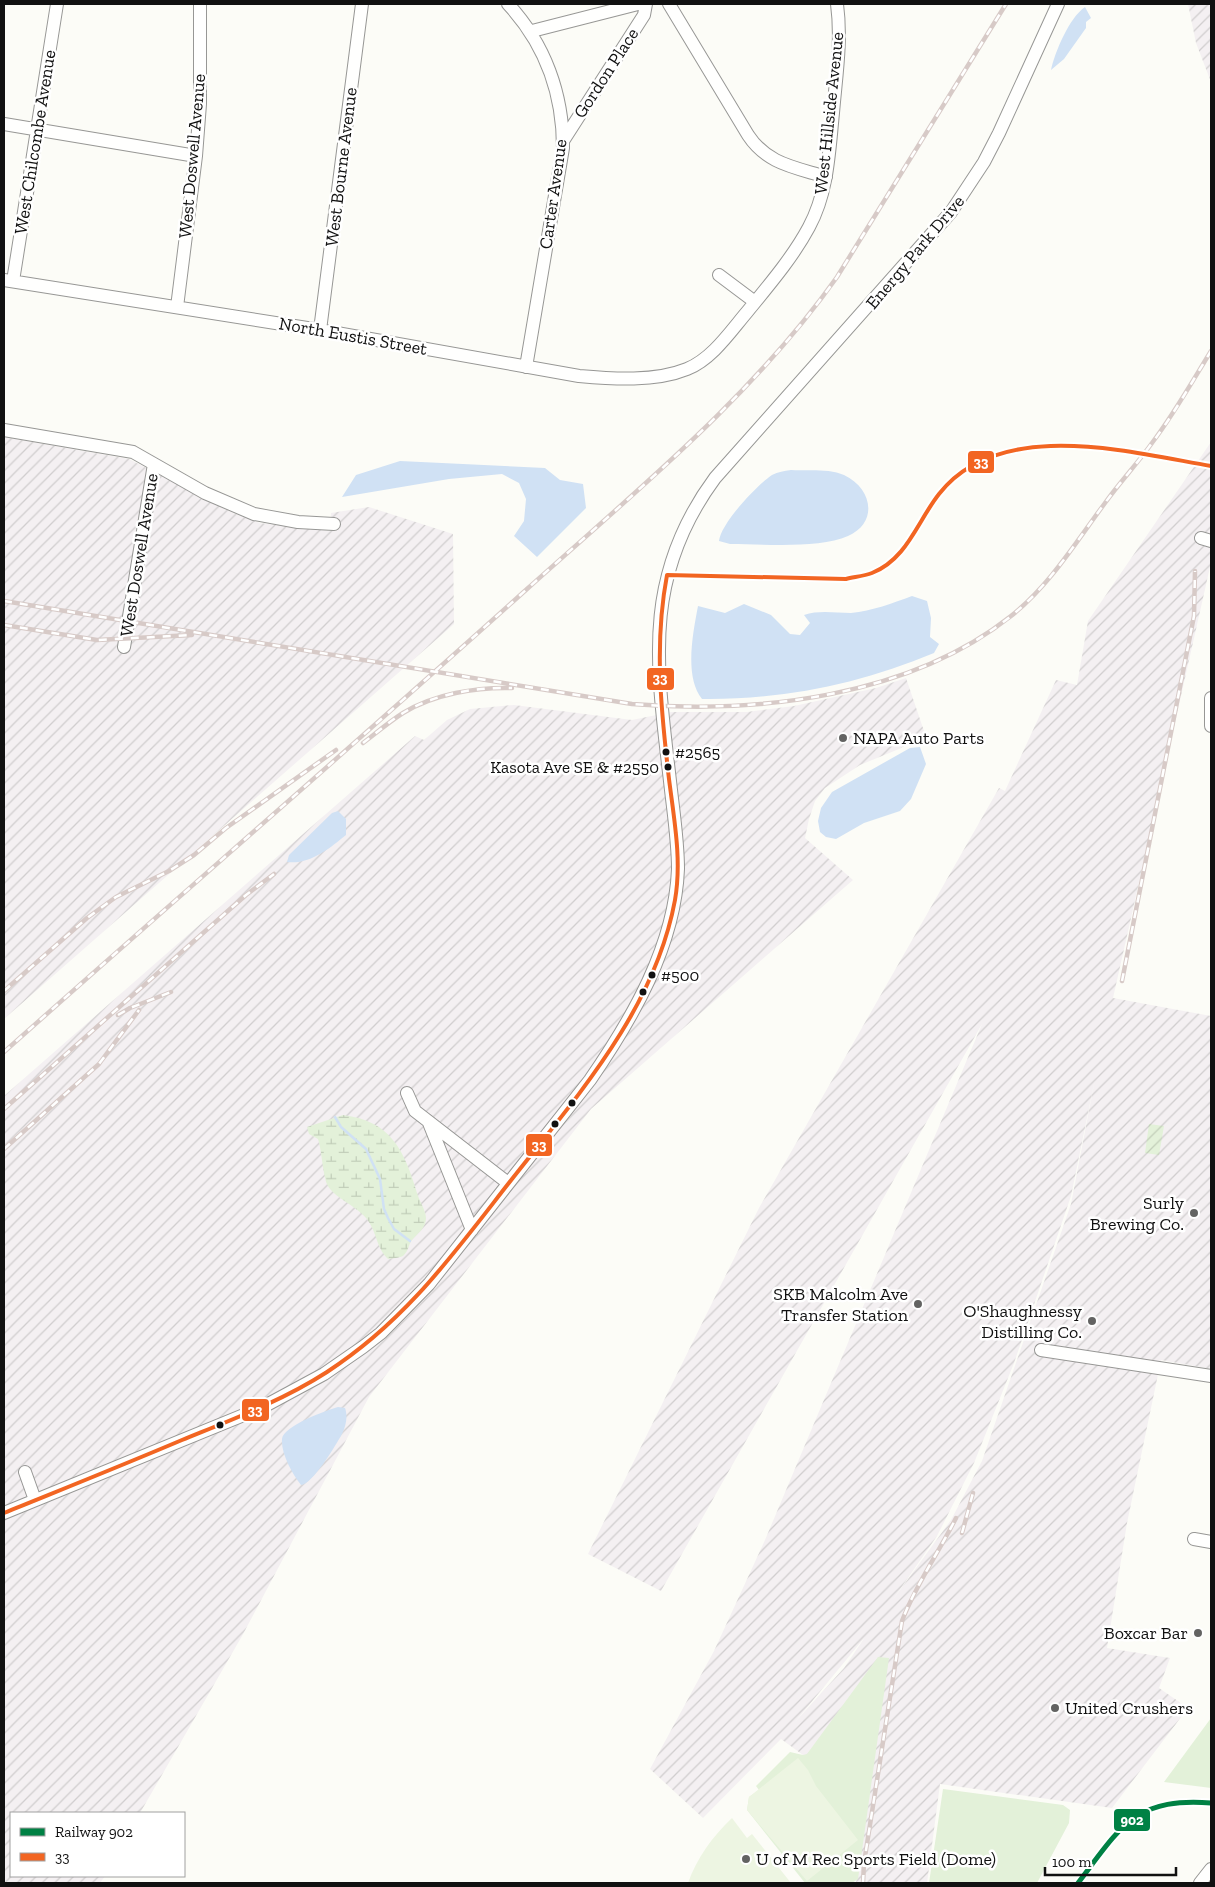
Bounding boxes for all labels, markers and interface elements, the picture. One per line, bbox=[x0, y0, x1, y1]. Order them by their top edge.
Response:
street label: Gordon Place bbox=[569, 24, 643, 122]
street label: West Hillside Avenue bbox=[810, 31, 848, 195]
street label: West Chilcombe Avenue bbox=[10, 48, 60, 236]
street label: West Doswell Avenue bbox=[174, 73, 210, 239]
street label: West Bourne Avenue bbox=[320, 86, 362, 248]
street label: Carter Avenue bbox=[534, 138, 572, 250]
street label: Energy Park Drive bbox=[861, 191, 969, 313]
street label: North Eustis Street bbox=[277, 312, 429, 360]
line badge: 33 bbox=[967, 450, 995, 474]
text: 33 bbox=[974, 454, 989, 471]
street label: West Doswell Avenue bbox=[115, 472, 163, 638]
line badge: 33 bbox=[646, 667, 675, 691]
text: 33 bbox=[653, 670, 668, 687]
place label: NAPA Auto Parts bbox=[853, 727, 984, 749]
marker: NAPA Auto Parts bbox=[837, 732, 849, 744]
place label: #2565 bbox=[675, 742, 720, 762]
marker: #2565 bbox=[661, 747, 671, 757]
place label: Kasota Ave SE & #2550 bbox=[490, 757, 659, 777]
marker: Kasota Ave SE & #2550 bbox=[663, 762, 673, 772]
place label: #500 bbox=[661, 965, 699, 985]
marker: #500 bbox=[647, 970, 657, 980]
unlabelled marker bbox=[638, 987, 648, 997]
unlabelled marker bbox=[567, 1098, 577, 1108]
unlabelled marker bbox=[550, 1119, 560, 1129]
line badge: 33 bbox=[525, 1133, 553, 1157]
text: 33 bbox=[532, 1137, 547, 1154]
place label: Surly Brewing Co. bbox=[1090, 1192, 1185, 1235]
marker: Surly Brewing Co. bbox=[1188, 1207, 1200, 1219]
place label: SKB Malcolm Ave Transfer Station bbox=[773, 1283, 909, 1326]
marker: SKB Malcolm Ave Transfer Station bbox=[912, 1298, 924, 1310]
place label: O'Shaughnessy Distilling Co. bbox=[963, 1300, 1083, 1343]
marker: O'Shaughnessy Distilling Co. bbox=[1086, 1315, 1098, 1327]
line badge: 33 bbox=[241, 1398, 270, 1422]
text: 33 bbox=[248, 1402, 263, 1419]
unlabelled marker bbox=[215, 1420, 225, 1430]
place label: Boxcar Bar bbox=[1104, 1622, 1188, 1644]
marker: Boxcar Bar bbox=[1192, 1627, 1204, 1639]
place label: United Crushers bbox=[1065, 1697, 1193, 1719]
marker: United Crushers bbox=[1049, 1702, 1061, 1714]
line badge: 902 bbox=[1113, 1808, 1151, 1832]
legend bbox=[10, 1812, 185, 1877]
text: 902 bbox=[1120, 1812, 1144, 1829]
text: Railway 902 bbox=[55, 1823, 133, 1841]
scale bar bbox=[1045, 1844, 1176, 1876]
text: 33 bbox=[55, 1848, 70, 1866]
place label: U of M Rec Sports Field (Dome) bbox=[756, 1848, 996, 1870]
marker: U of M Rec Sports Field (Dome) bbox=[740, 1853, 752, 1865]
text: 100 m bbox=[1052, 1853, 1091, 1871]

